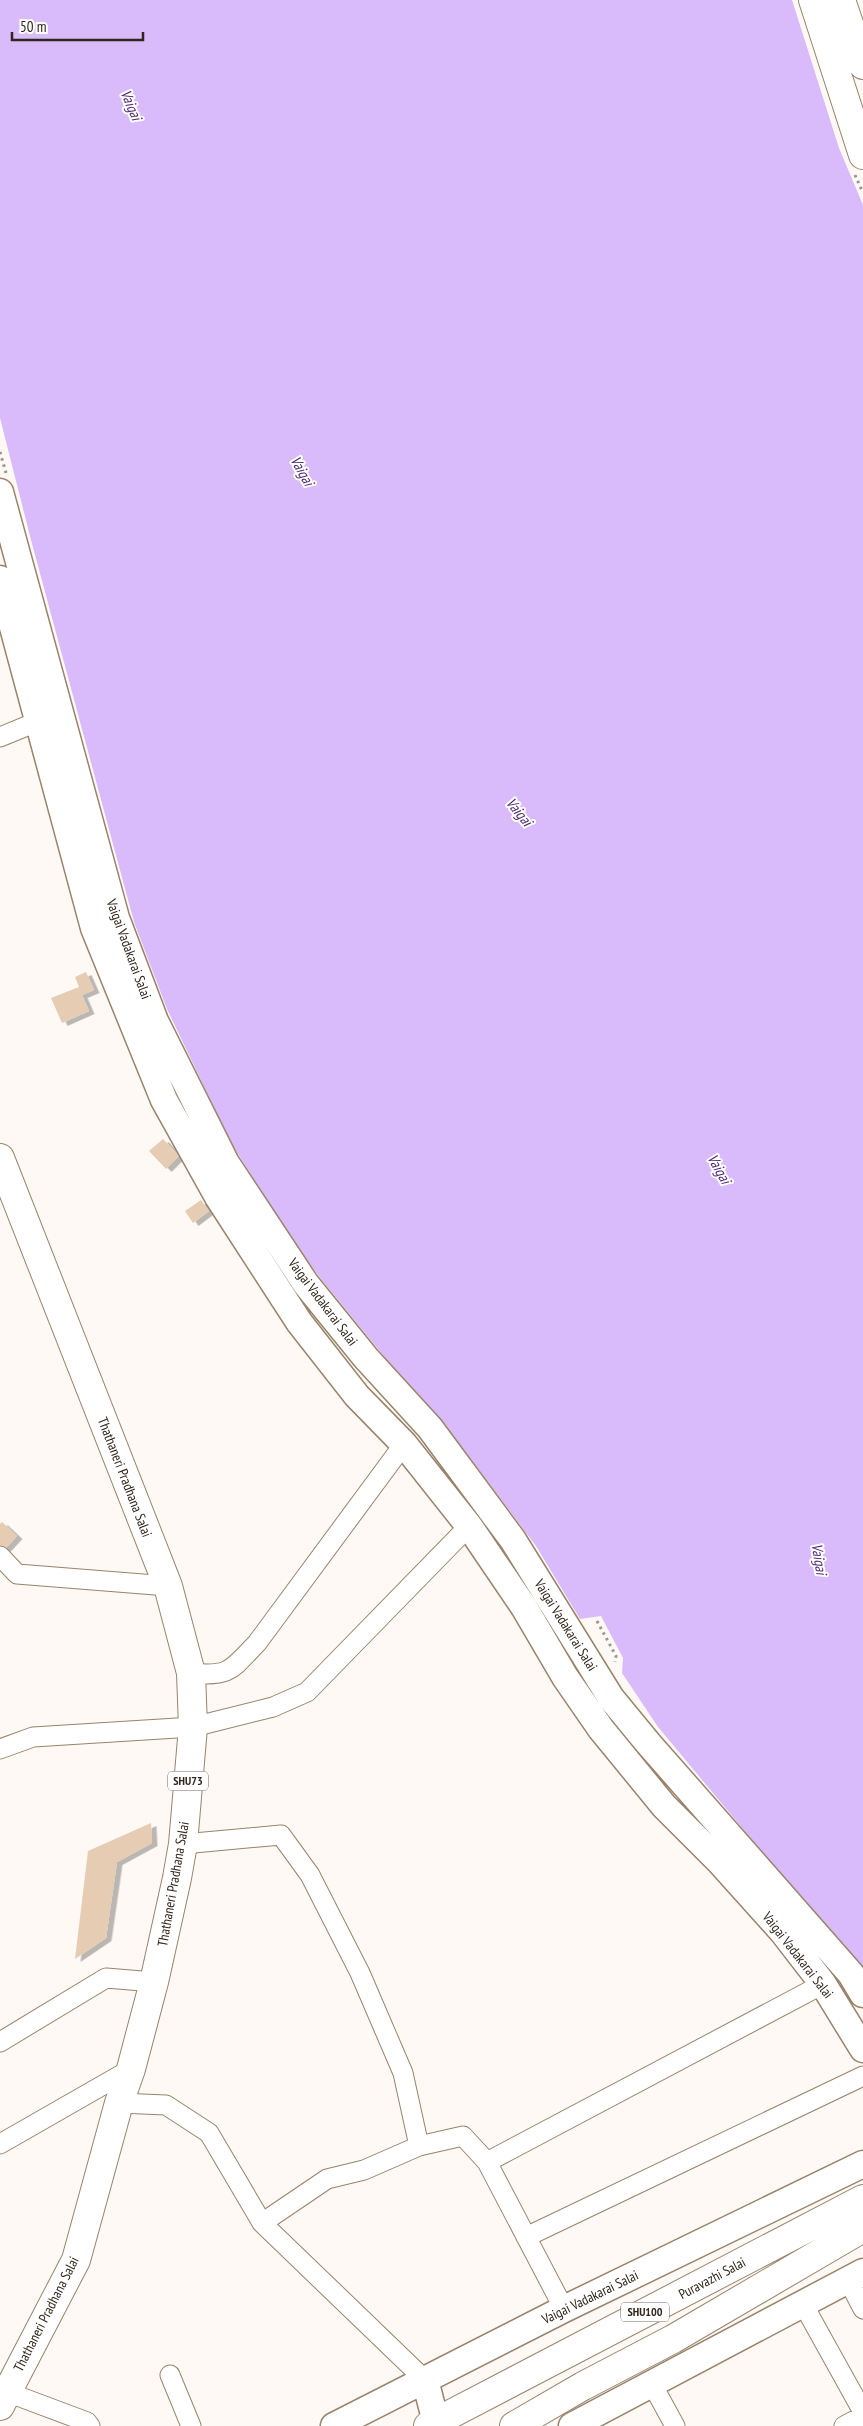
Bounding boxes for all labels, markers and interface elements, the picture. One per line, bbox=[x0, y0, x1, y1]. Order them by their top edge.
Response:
scale bar bbox=[12, 10, 144, 42]
text: 50 m bbox=[20, 17, 46, 36]
water label: Vaigai bbox=[117, 87, 147, 125]
water label: Vaigai bbox=[287, 452, 319, 491]
water label: Vaigai bbox=[502, 794, 538, 831]
street label: Vaigai Vadakarai Salai bbox=[102, 896, 155, 1001]
water label: Vaigai bbox=[704, 1150, 736, 1189]
street label: Vaigai Vadakarai Salai bbox=[284, 1254, 362, 1349]
street label: Thathaneri Pradhana Salai bbox=[94, 1415, 156, 1539]
water label: Vaigai bbox=[808, 1542, 832, 1578]
street label: Vaigai Vadakarai Salai bbox=[530, 1575, 601, 1674]
road number: SHU73 bbox=[168, 1772, 208, 1790]
street label: Thathaneri Pradhana Salai bbox=[153, 1820, 193, 1948]
street label: Vaigai Vadakarai Salai bbox=[758, 1907, 837, 2002]
street label: Thathaneri Pradhana Salai bbox=[9, 2253, 83, 2375]
street label: Puravazhi Salai bbox=[675, 2253, 749, 2303]
street label: Vaigai Vadakarai Salai bbox=[538, 2266, 641, 2329]
road number: SHU100 bbox=[621, 2302, 669, 2322]

